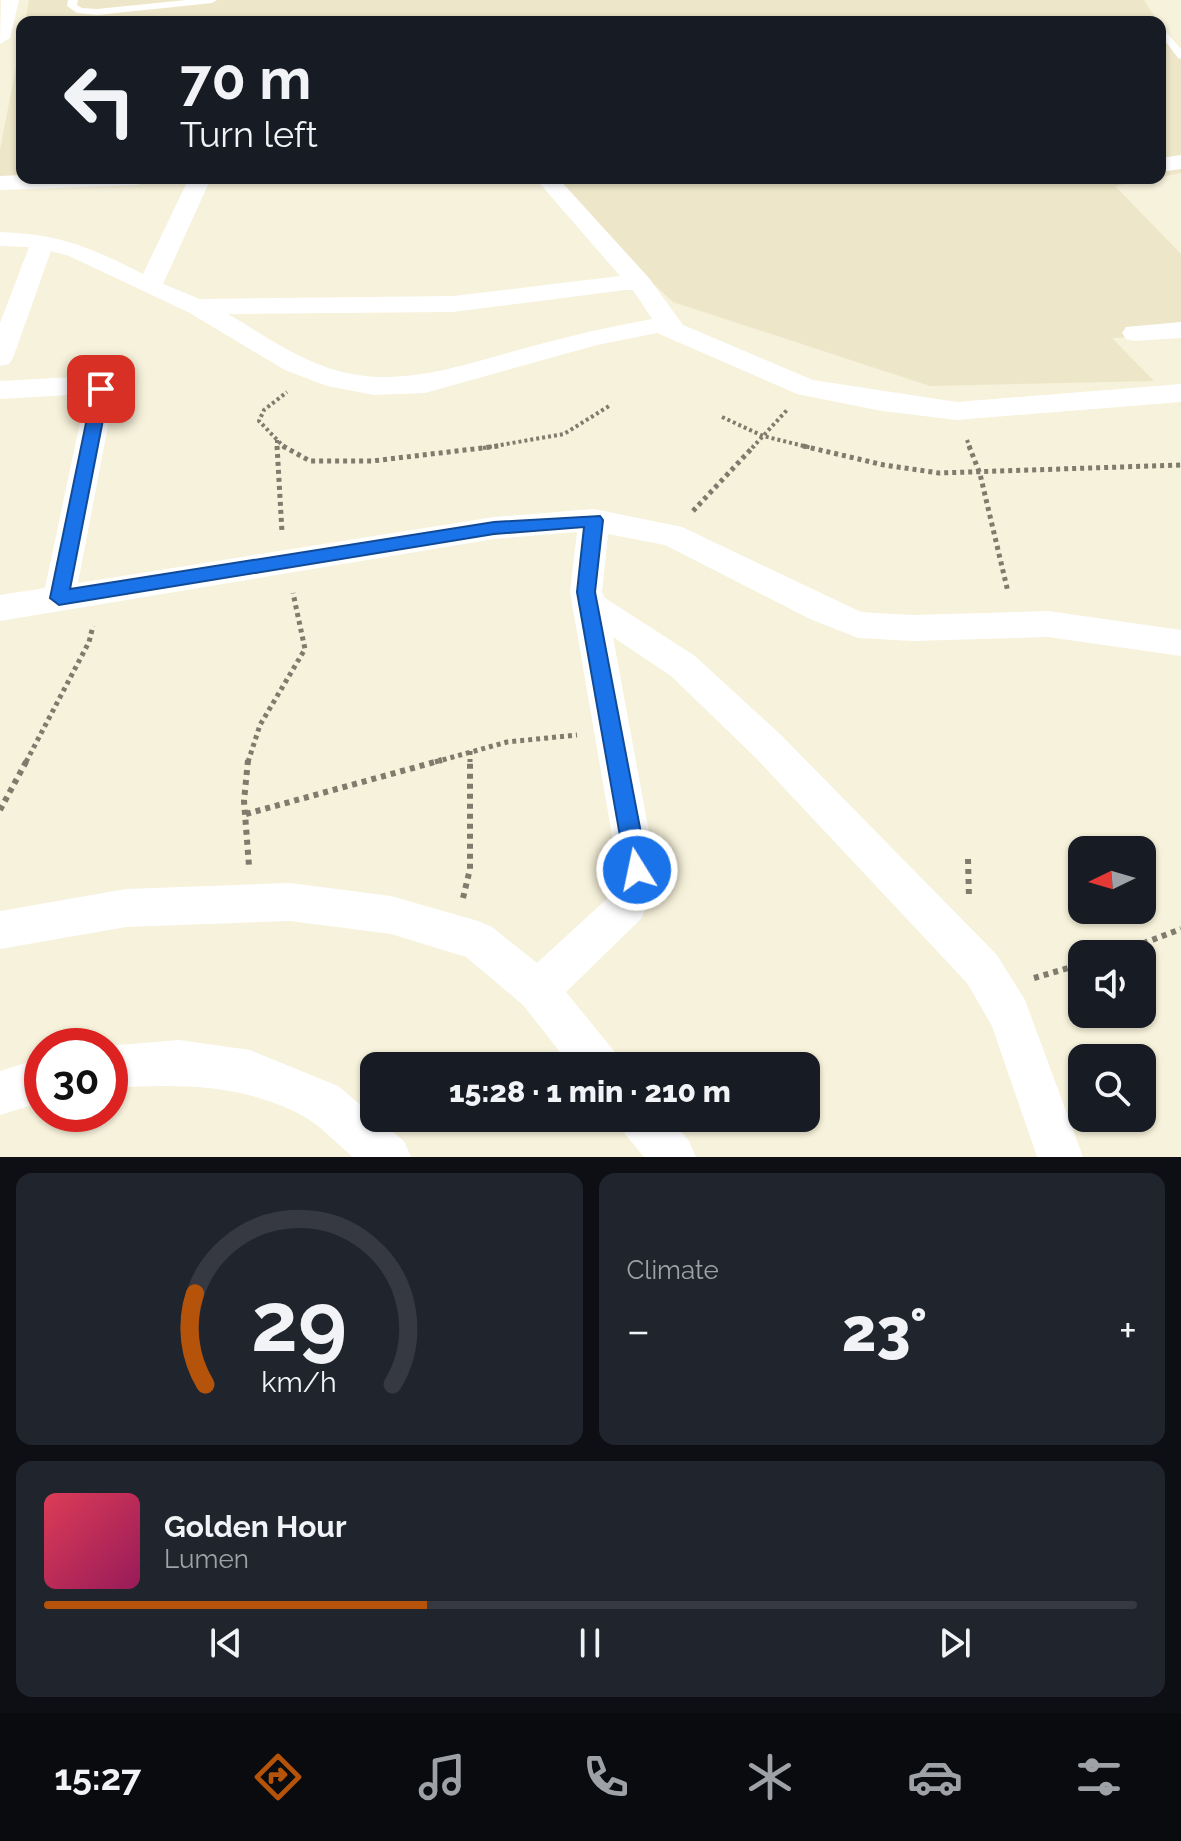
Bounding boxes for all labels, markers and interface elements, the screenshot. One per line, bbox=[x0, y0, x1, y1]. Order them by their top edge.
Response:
text: 70 m bbox=[180, 46, 311, 112]
icon: left bbox=[48, 48, 152, 152]
text: Turn left bbox=[180, 113, 318, 155]
pin bbox=[67, 355, 135, 423]
icon: arrive bbox=[79, 367, 123, 411]
position arrow bbox=[595, 828, 679, 912]
north arrow bbox=[1068, 836, 1156, 924]
map controls bbox=[1068, 836, 1156, 1132]
button: sound bbox=[1068, 940, 1156, 1028]
speed limit sign: 30 bbox=[24, 1028, 128, 1132]
button: search bbox=[1068, 1044, 1156, 1132]
text: 15:28 · 1 min · 210 m bbox=[449, 1074, 731, 1109]
text: Climate bbox=[627, 1255, 719, 1285]
text: 29 bbox=[251, 1273, 347, 1370]
text: 23° bbox=[842, 1295, 927, 1365]
text: − bbox=[627, 1305, 650, 1356]
text: + bbox=[1119, 1305, 1137, 1356]
text: km/h bbox=[262, 1365, 337, 1399]
text: Golden Hour bbox=[164, 1509, 347, 1544]
text: Lumen bbox=[164, 1544, 249, 1574]
icon: previous bbox=[204, 1621, 248, 1665]
icon: pause bbox=[568, 1621, 612, 1665]
icon: next bbox=[933, 1621, 977, 1665]
icon: directions bbox=[250, 1749, 306, 1805]
icon: music bbox=[414, 1749, 470, 1805]
icon: phone bbox=[578, 1749, 634, 1805]
icon: climate bbox=[742, 1749, 798, 1805]
icon: car bbox=[907, 1749, 963, 1805]
icon: filters bbox=[1071, 1749, 1127, 1805]
text: 15:27 bbox=[54, 1756, 141, 1798]

